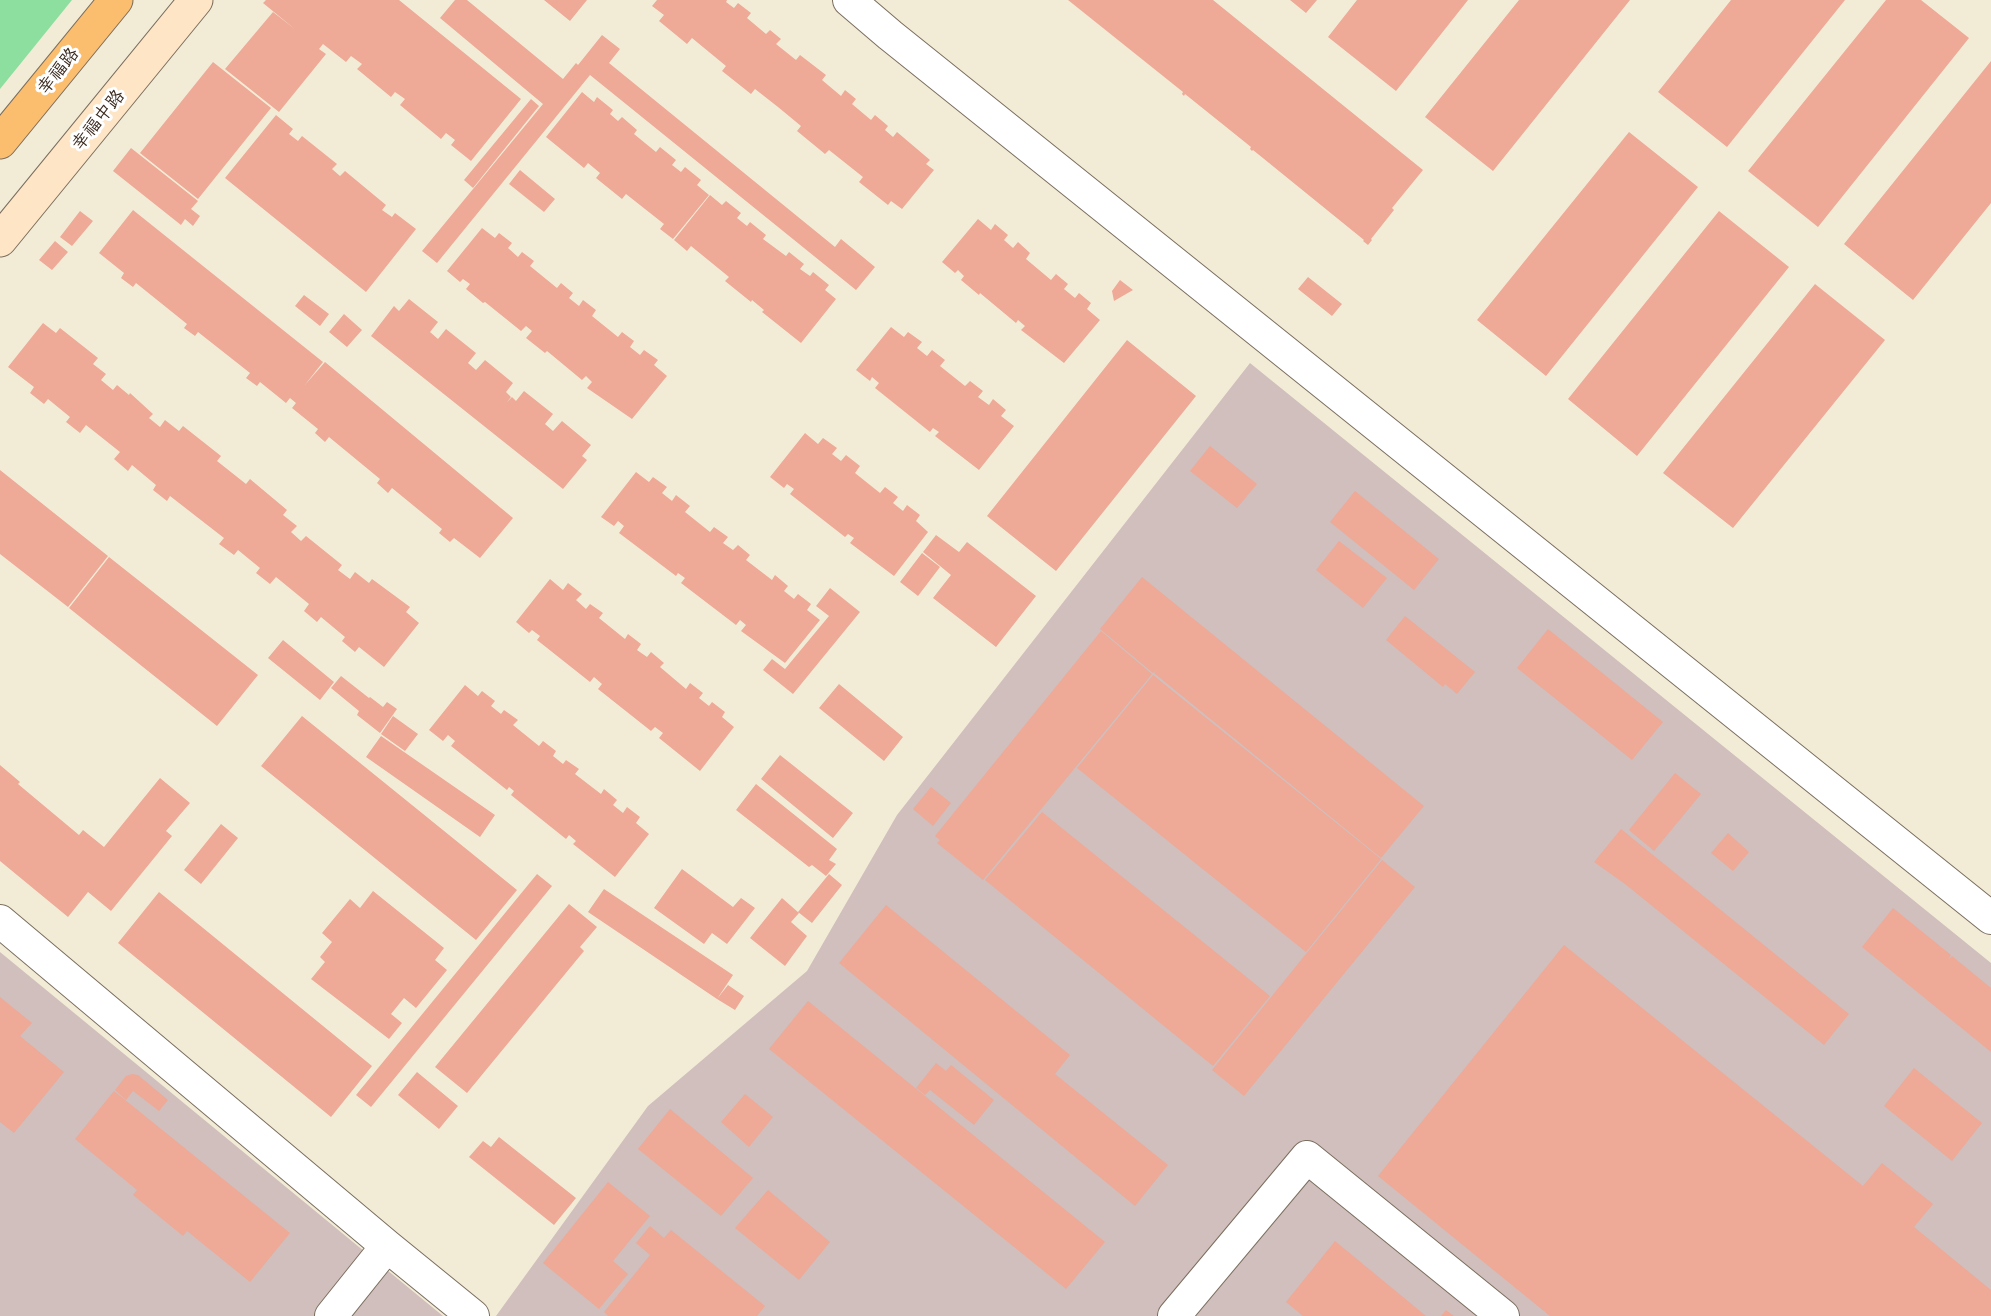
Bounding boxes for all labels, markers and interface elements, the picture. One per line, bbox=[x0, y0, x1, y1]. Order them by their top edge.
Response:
street label: 幸福路 bbox=[33, 43, 83, 99]
street label: 幸福中路 bbox=[67, 85, 129, 155]

